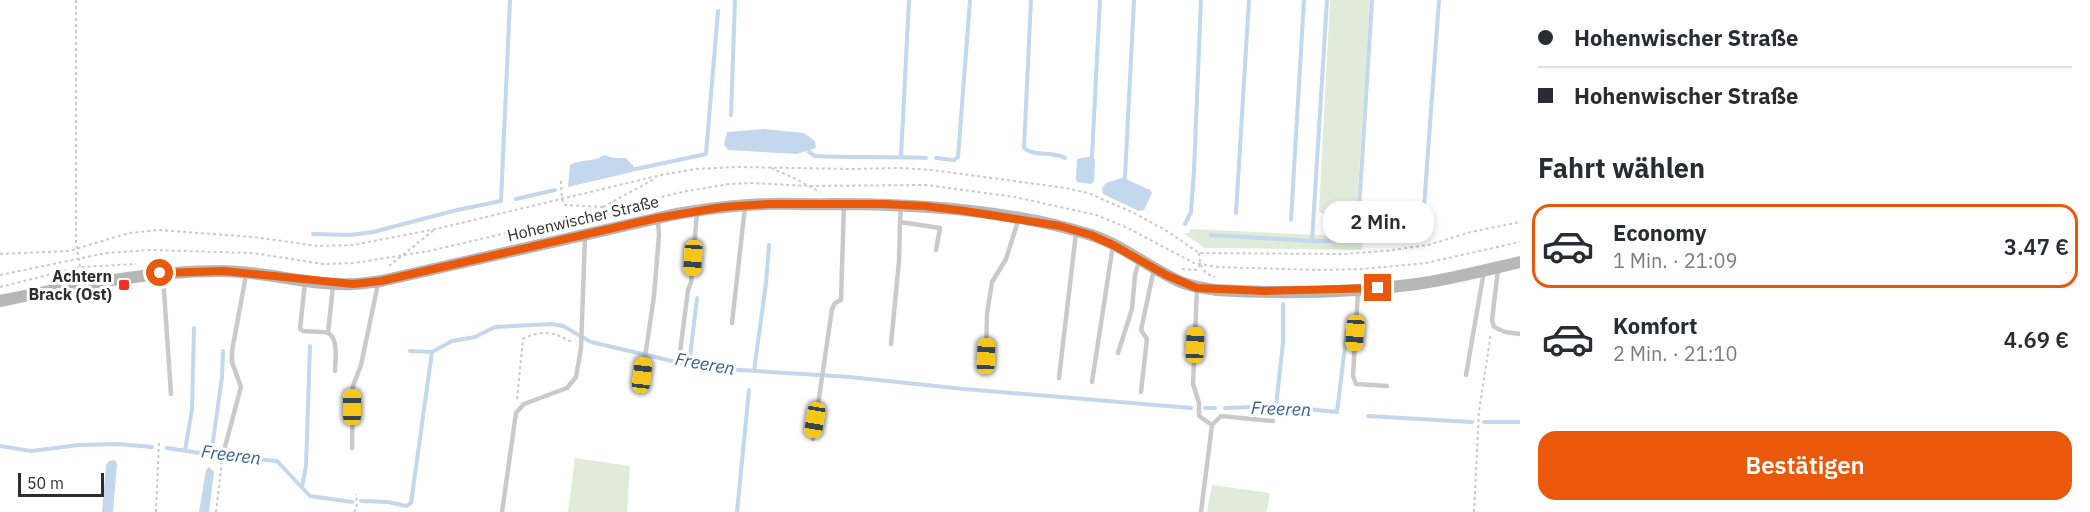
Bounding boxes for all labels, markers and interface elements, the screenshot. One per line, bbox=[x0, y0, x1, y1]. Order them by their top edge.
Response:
text: Hohenwischer Straße bbox=[1574, 23, 1798, 52]
text: Hohenwischer Straße bbox=[1574, 81, 1798, 110]
text: Fahrt wählen bbox=[1538, 150, 1705, 185]
street label: Hohenwischer Straße bbox=[505, 191, 661, 245]
callout: 2 Min. bbox=[1322, 201, 1434, 243]
text: 2 Min. bbox=[1350, 208, 1407, 235]
text: Economy bbox=[1613, 218, 1707, 247]
icon: car bbox=[1541, 219, 1595, 273]
text: 3.47 € bbox=[2004, 232, 2069, 261]
car bbox=[683, 239, 703, 277]
text: 1 Min. · 21:09 bbox=[1613, 247, 1738, 274]
route start bbox=[146, 259, 173, 286]
place label: Achtern Brack (Ost) bbox=[28, 266, 112, 304]
route end bbox=[1364, 274, 1391, 301]
marker: Achtern Brack (Ost) bbox=[117, 278, 131, 292]
text: Komfort bbox=[1613, 311, 1698, 340]
icon: car bbox=[1541, 312, 1595, 366]
car bbox=[1345, 314, 1365, 352]
text: 4.69 € bbox=[2004, 325, 2069, 354]
car bbox=[1185, 327, 1205, 363]
car bbox=[976, 338, 996, 374]
text: 2 Min. · 21:10 bbox=[1613, 340, 1738, 367]
water label: Freeren bbox=[673, 347, 737, 380]
car bbox=[631, 356, 653, 394]
car bbox=[343, 389, 361, 425]
water label: Freeren bbox=[1251, 396, 1311, 421]
car bbox=[803, 401, 827, 439]
button: Bestätigen bbox=[1538, 431, 2072, 500]
water label: Freeren bbox=[200, 439, 262, 470]
scale bar bbox=[18, 470, 104, 498]
text: 50 m bbox=[27, 473, 64, 493]

